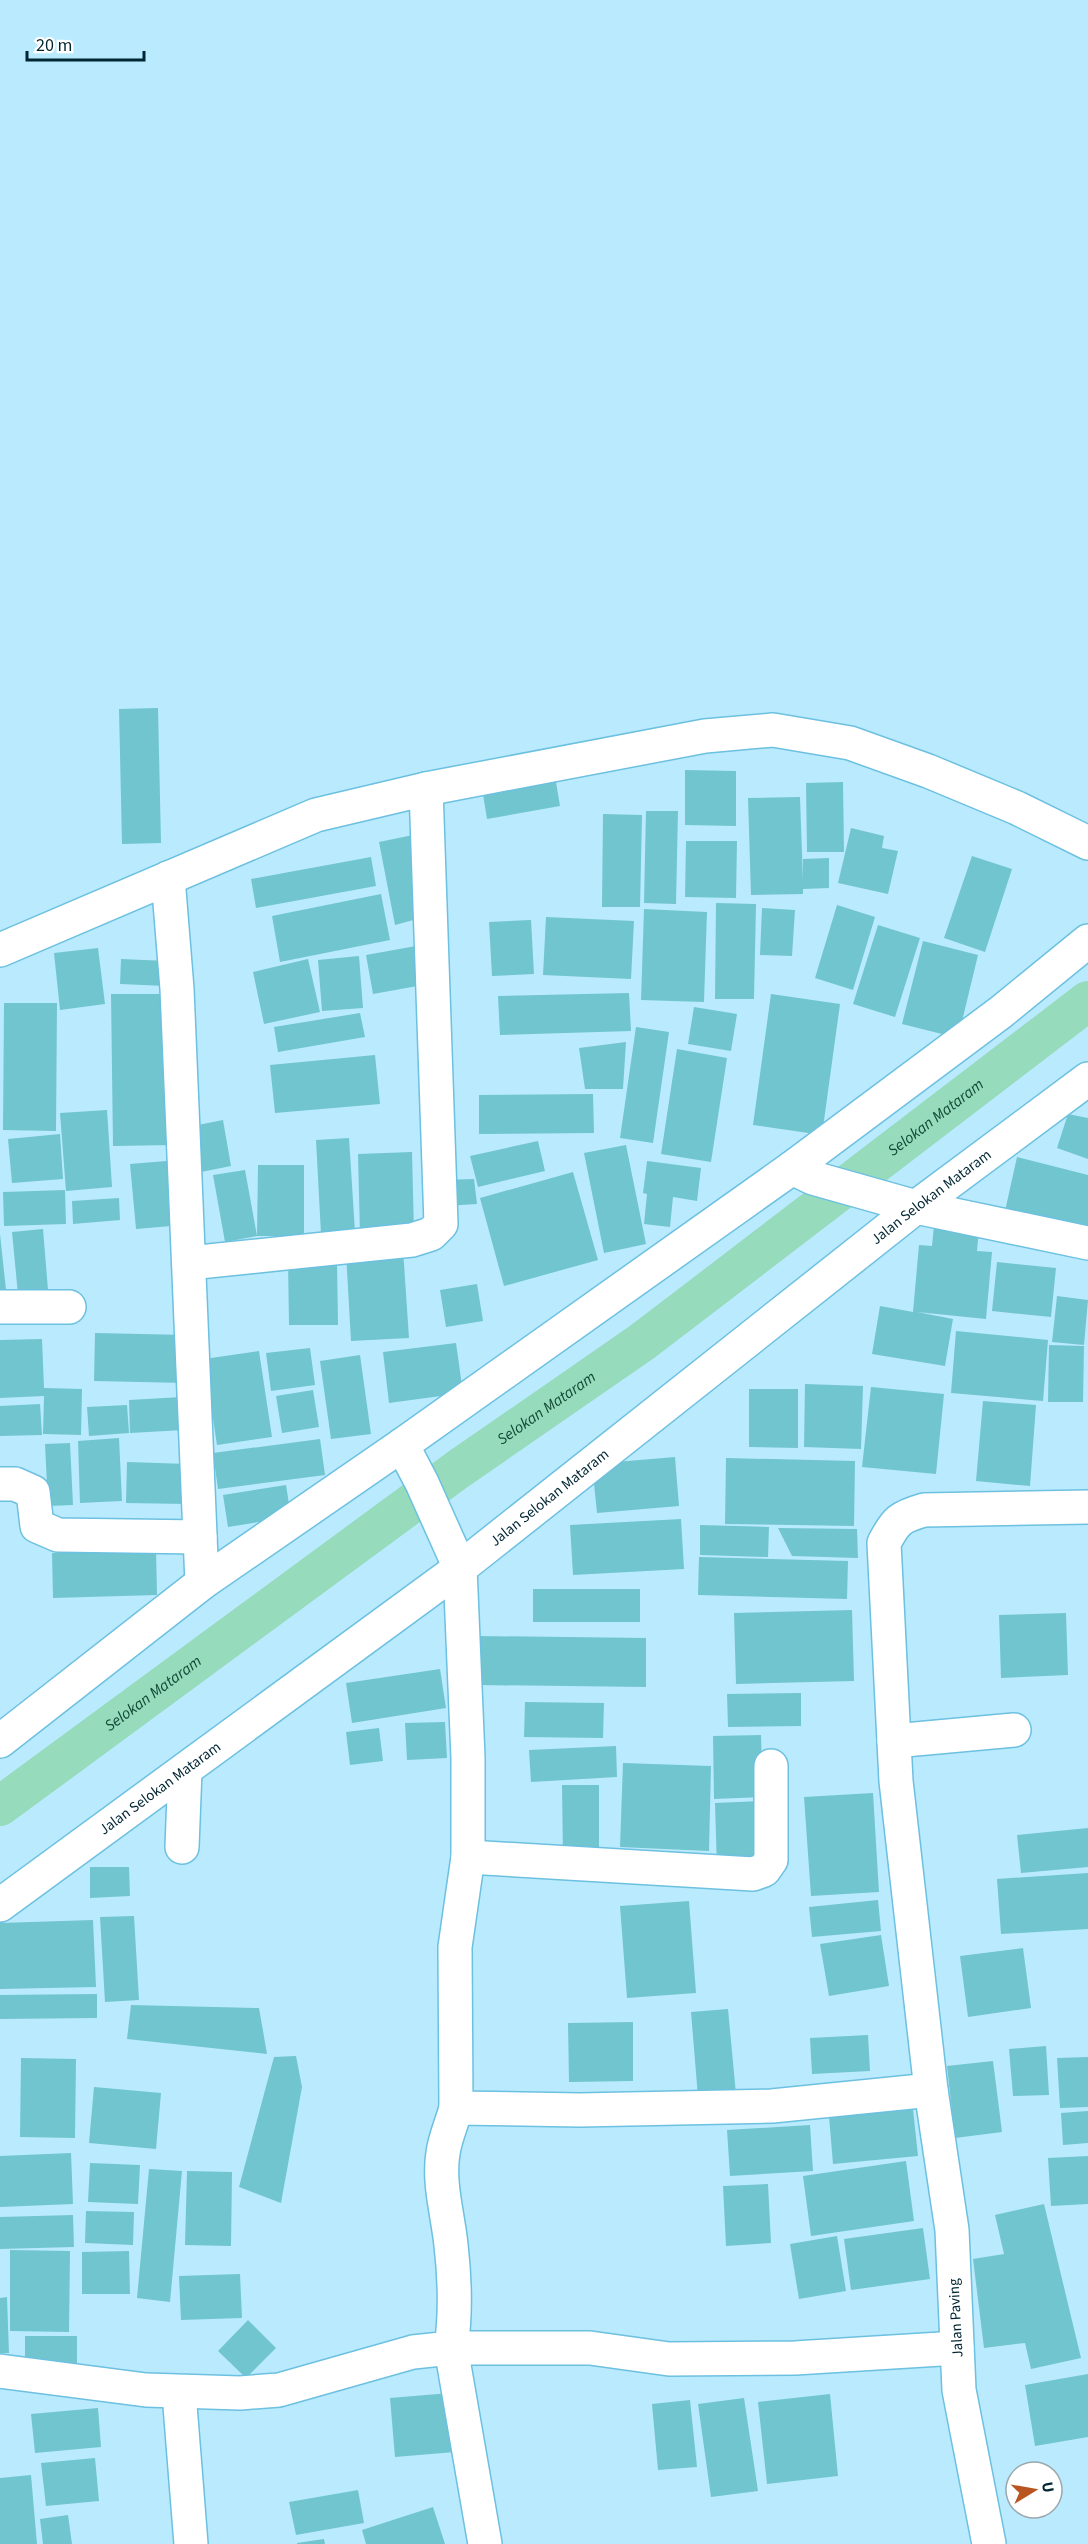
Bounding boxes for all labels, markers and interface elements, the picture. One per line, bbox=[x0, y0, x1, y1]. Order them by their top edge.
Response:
scale bar bbox=[27, 24, 144, 62]
text: 20 m bbox=[36, 33, 72, 58]
water label: Selokan Mataram bbox=[883, 1074, 988, 1161]
street label: Jalan Selokan Mataram bbox=[866, 1144, 996, 1249]
water label: Selokan Mataram bbox=[493, 1366, 600, 1450]
street label: Jalan Selokan Mataram bbox=[485, 1444, 613, 1551]
water label: Selokan Mataram bbox=[100, 1650, 206, 1737]
street label: Jalan Selokan Mataram bbox=[94, 1736, 225, 1840]
street label: Jalan Paving bbox=[943, 2277, 969, 2358]
north arrow bbox=[1004, 2460, 1064, 2520]
text: U bbox=[1036, 2480, 1060, 2495]

